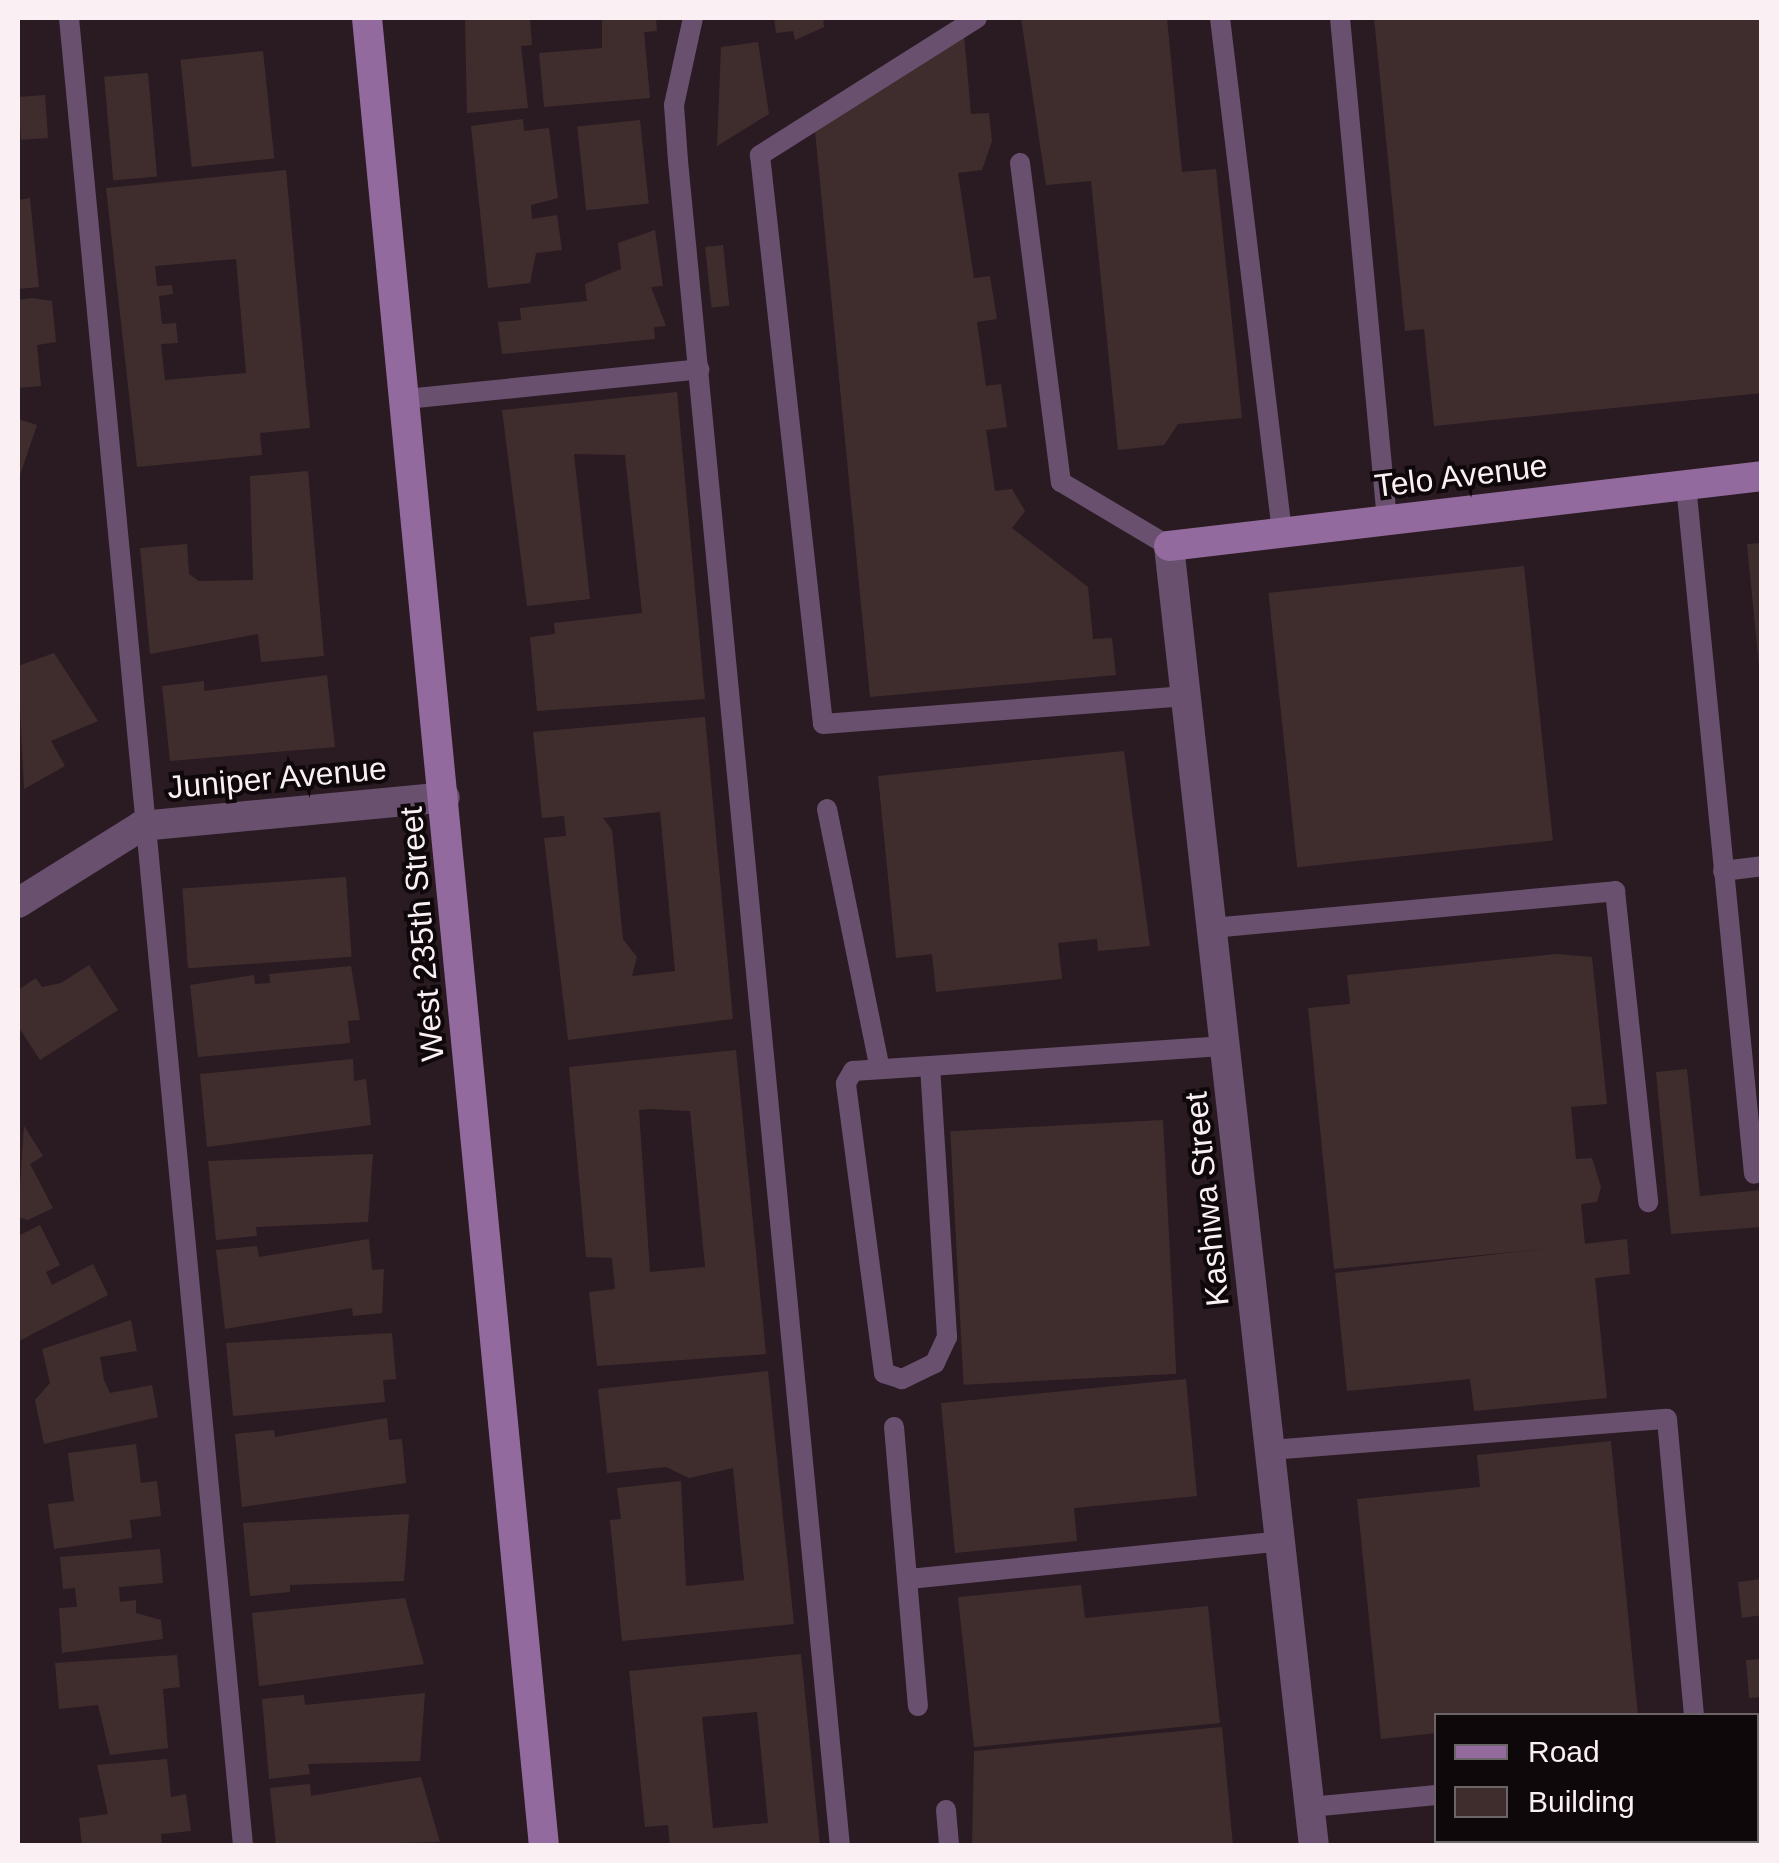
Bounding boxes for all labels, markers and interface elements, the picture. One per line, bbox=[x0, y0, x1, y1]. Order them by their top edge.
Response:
street label: Telo Avenue bbox=[1372, 446, 1550, 506]
street label: Juniper Avenue bbox=[165, 749, 389, 807]
street label: West 235th Street bbox=[392, 805, 452, 1063]
street label: Kashiwa Street bbox=[1177, 1090, 1237, 1308]
legend bbox=[1434, 1713, 1759, 1843]
text: Road bbox=[1528, 1735, 1600, 1768]
text: Building bbox=[1528, 1785, 1635, 1818]

